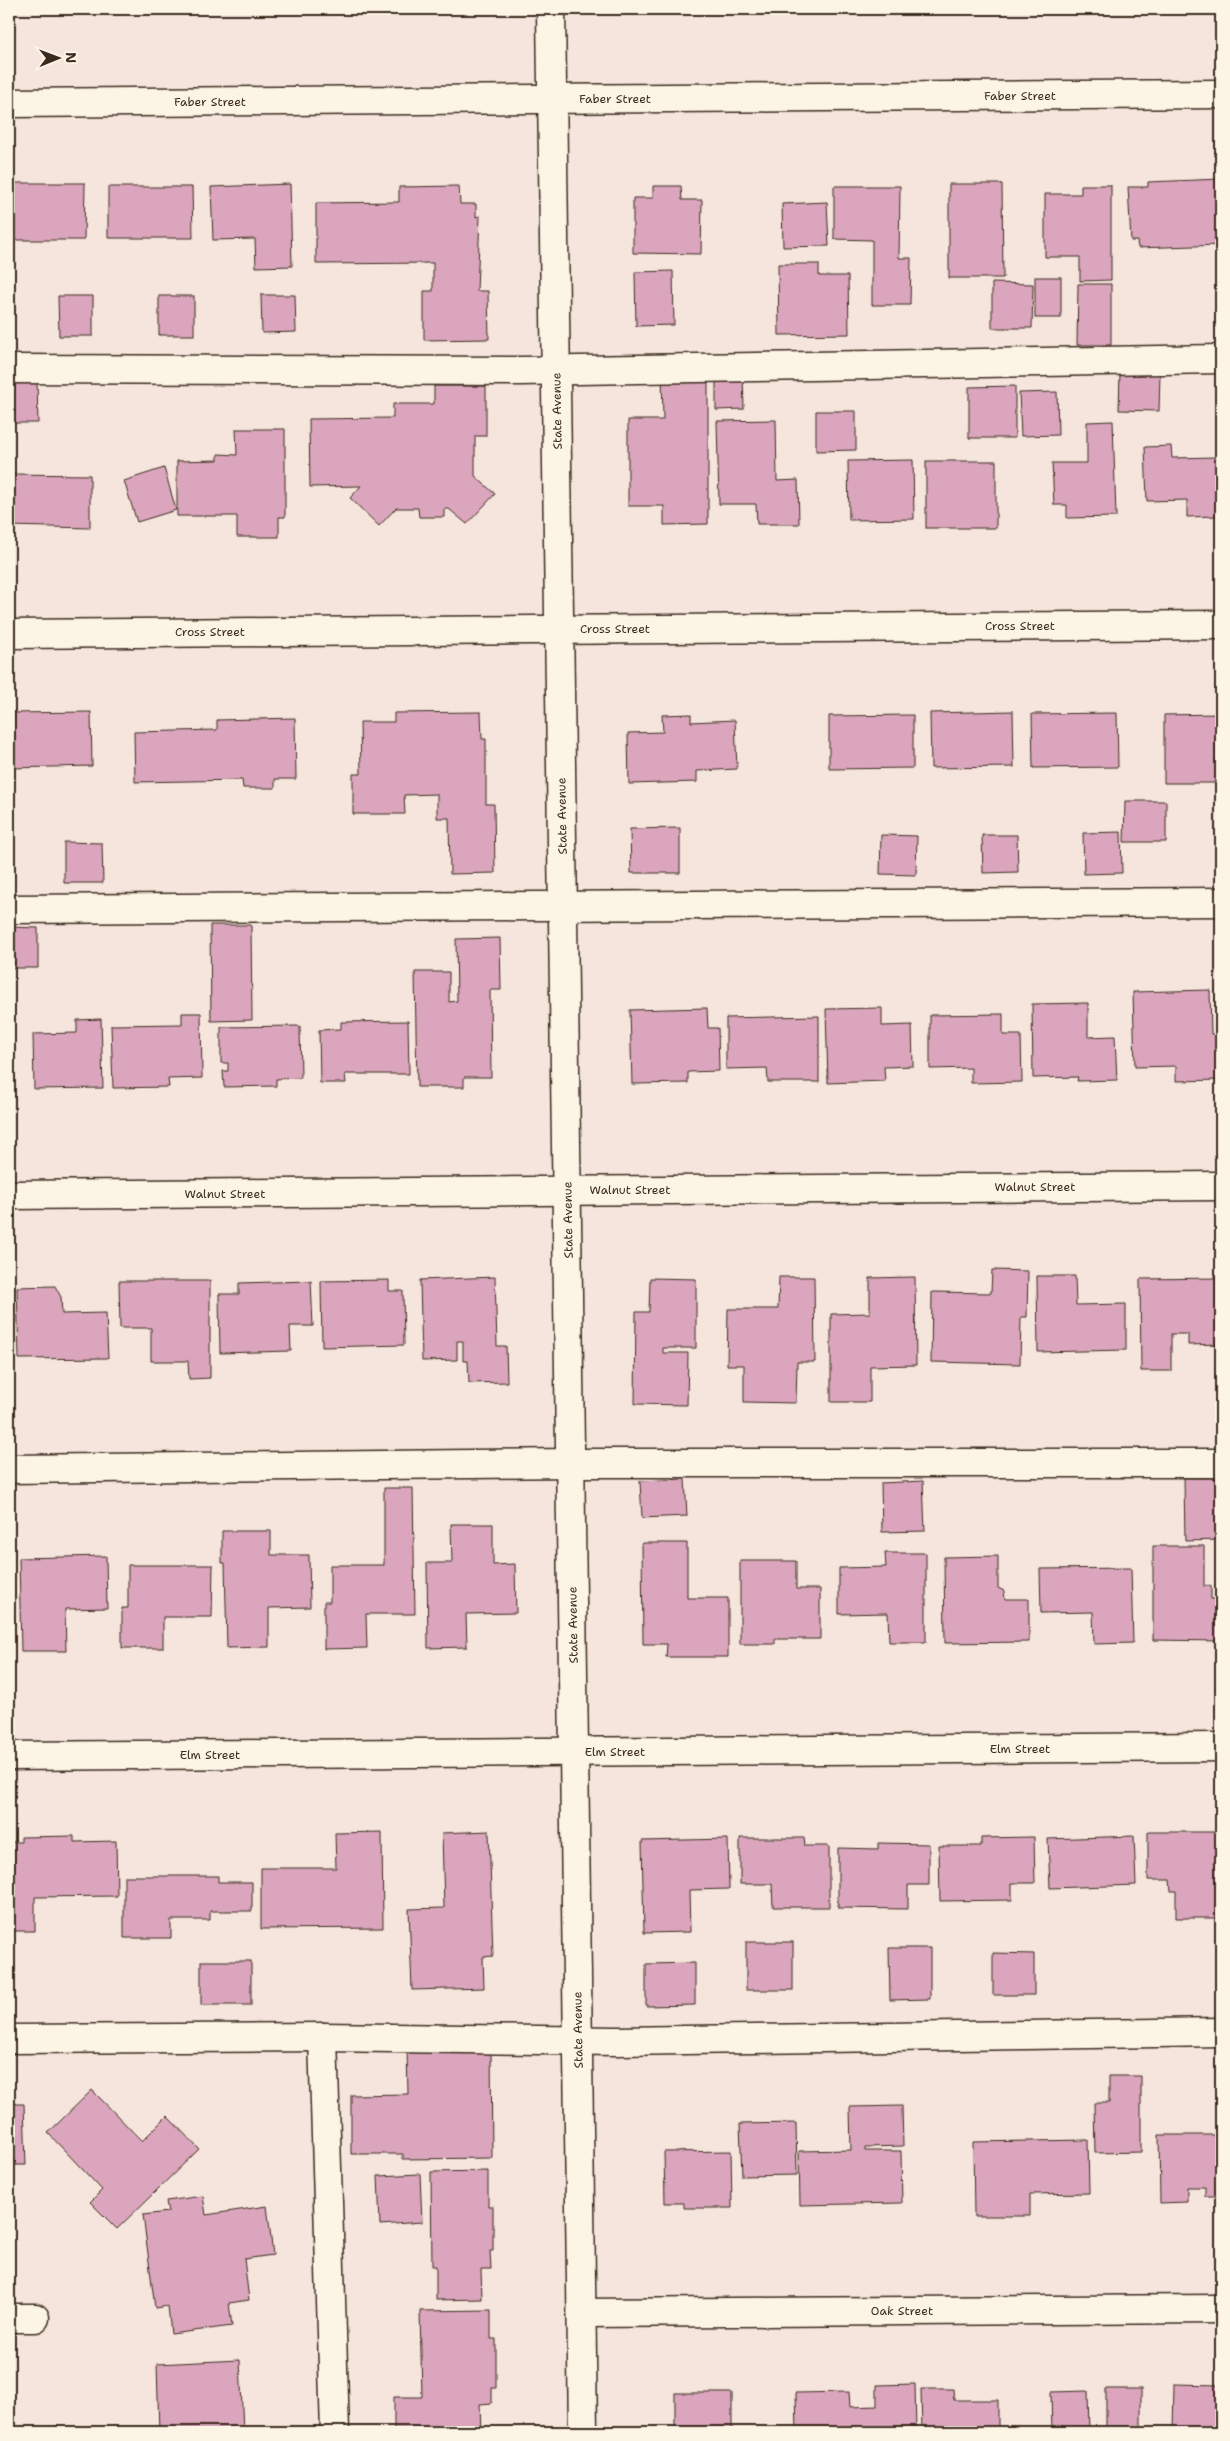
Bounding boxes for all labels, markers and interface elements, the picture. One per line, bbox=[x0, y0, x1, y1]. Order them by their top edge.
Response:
north arrow bbox=[32, 32, 82, 82]
text: N bbox=[62, 52, 80, 63]
street label: Faber Street bbox=[984, 88, 1056, 104]
street label: Faber Street bbox=[579, 91, 651, 107]
street label: Faber Street bbox=[174, 94, 246, 110]
street label: State Avenue bbox=[548, 372, 566, 450]
street label: Cross Street bbox=[985, 618, 1055, 634]
street label: Cross Street bbox=[580, 621, 650, 637]
street label: Cross Street bbox=[175, 624, 245, 640]
street label: State Avenue bbox=[553, 777, 571, 855]
street label: Walnut Street bbox=[995, 1179, 1075, 1195]
street label: State Avenue bbox=[559, 1181, 577, 1259]
street label: Walnut Street bbox=[590, 1182, 670, 1198]
street label: Walnut Street bbox=[185, 1186, 265, 1202]
street label: State Avenue bbox=[564, 1586, 582, 1664]
street label: Elm Street bbox=[990, 1741, 1050, 1757]
street label: Elm Street bbox=[585, 1744, 645, 1760]
street label: Elm Street bbox=[180, 1747, 240, 1763]
street label: State Avenue bbox=[569, 1991, 587, 2069]
street label: Oak Street bbox=[871, 2303, 933, 2319]

